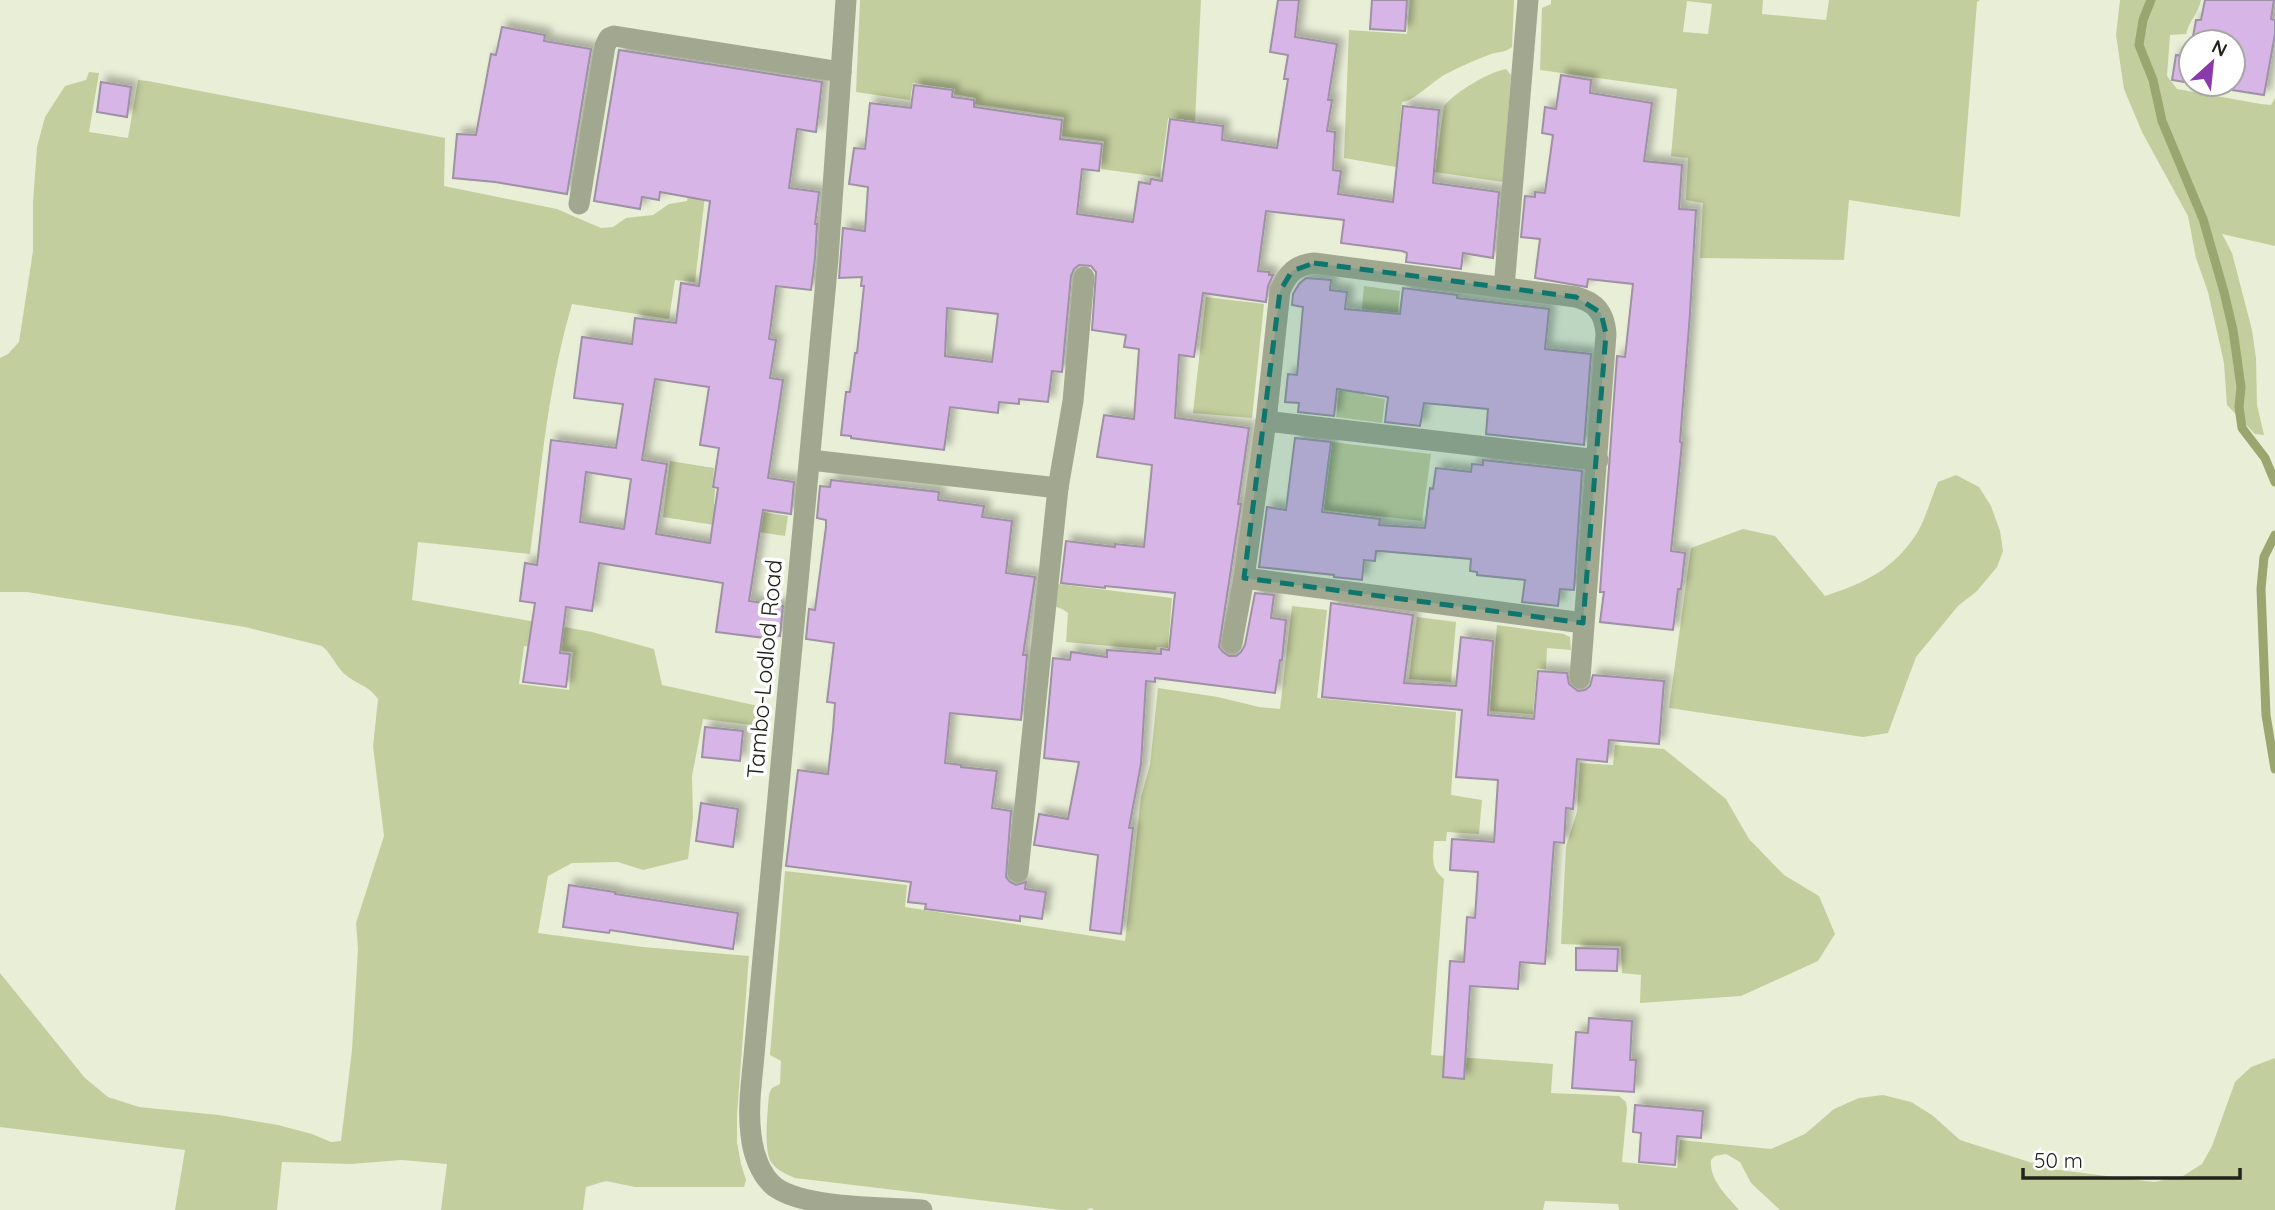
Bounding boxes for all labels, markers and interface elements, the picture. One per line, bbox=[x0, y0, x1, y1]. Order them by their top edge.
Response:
north arrow bbox=[2177, 28, 2247, 98]
text: N bbox=[2208, 34, 2231, 62]
street label: Tambo-Lodlod Road bbox=[740, 558, 788, 780]
scale bar bbox=[2023, 1136, 2240, 1180]
text: 50 m bbox=[2034, 1147, 2083, 1173]

